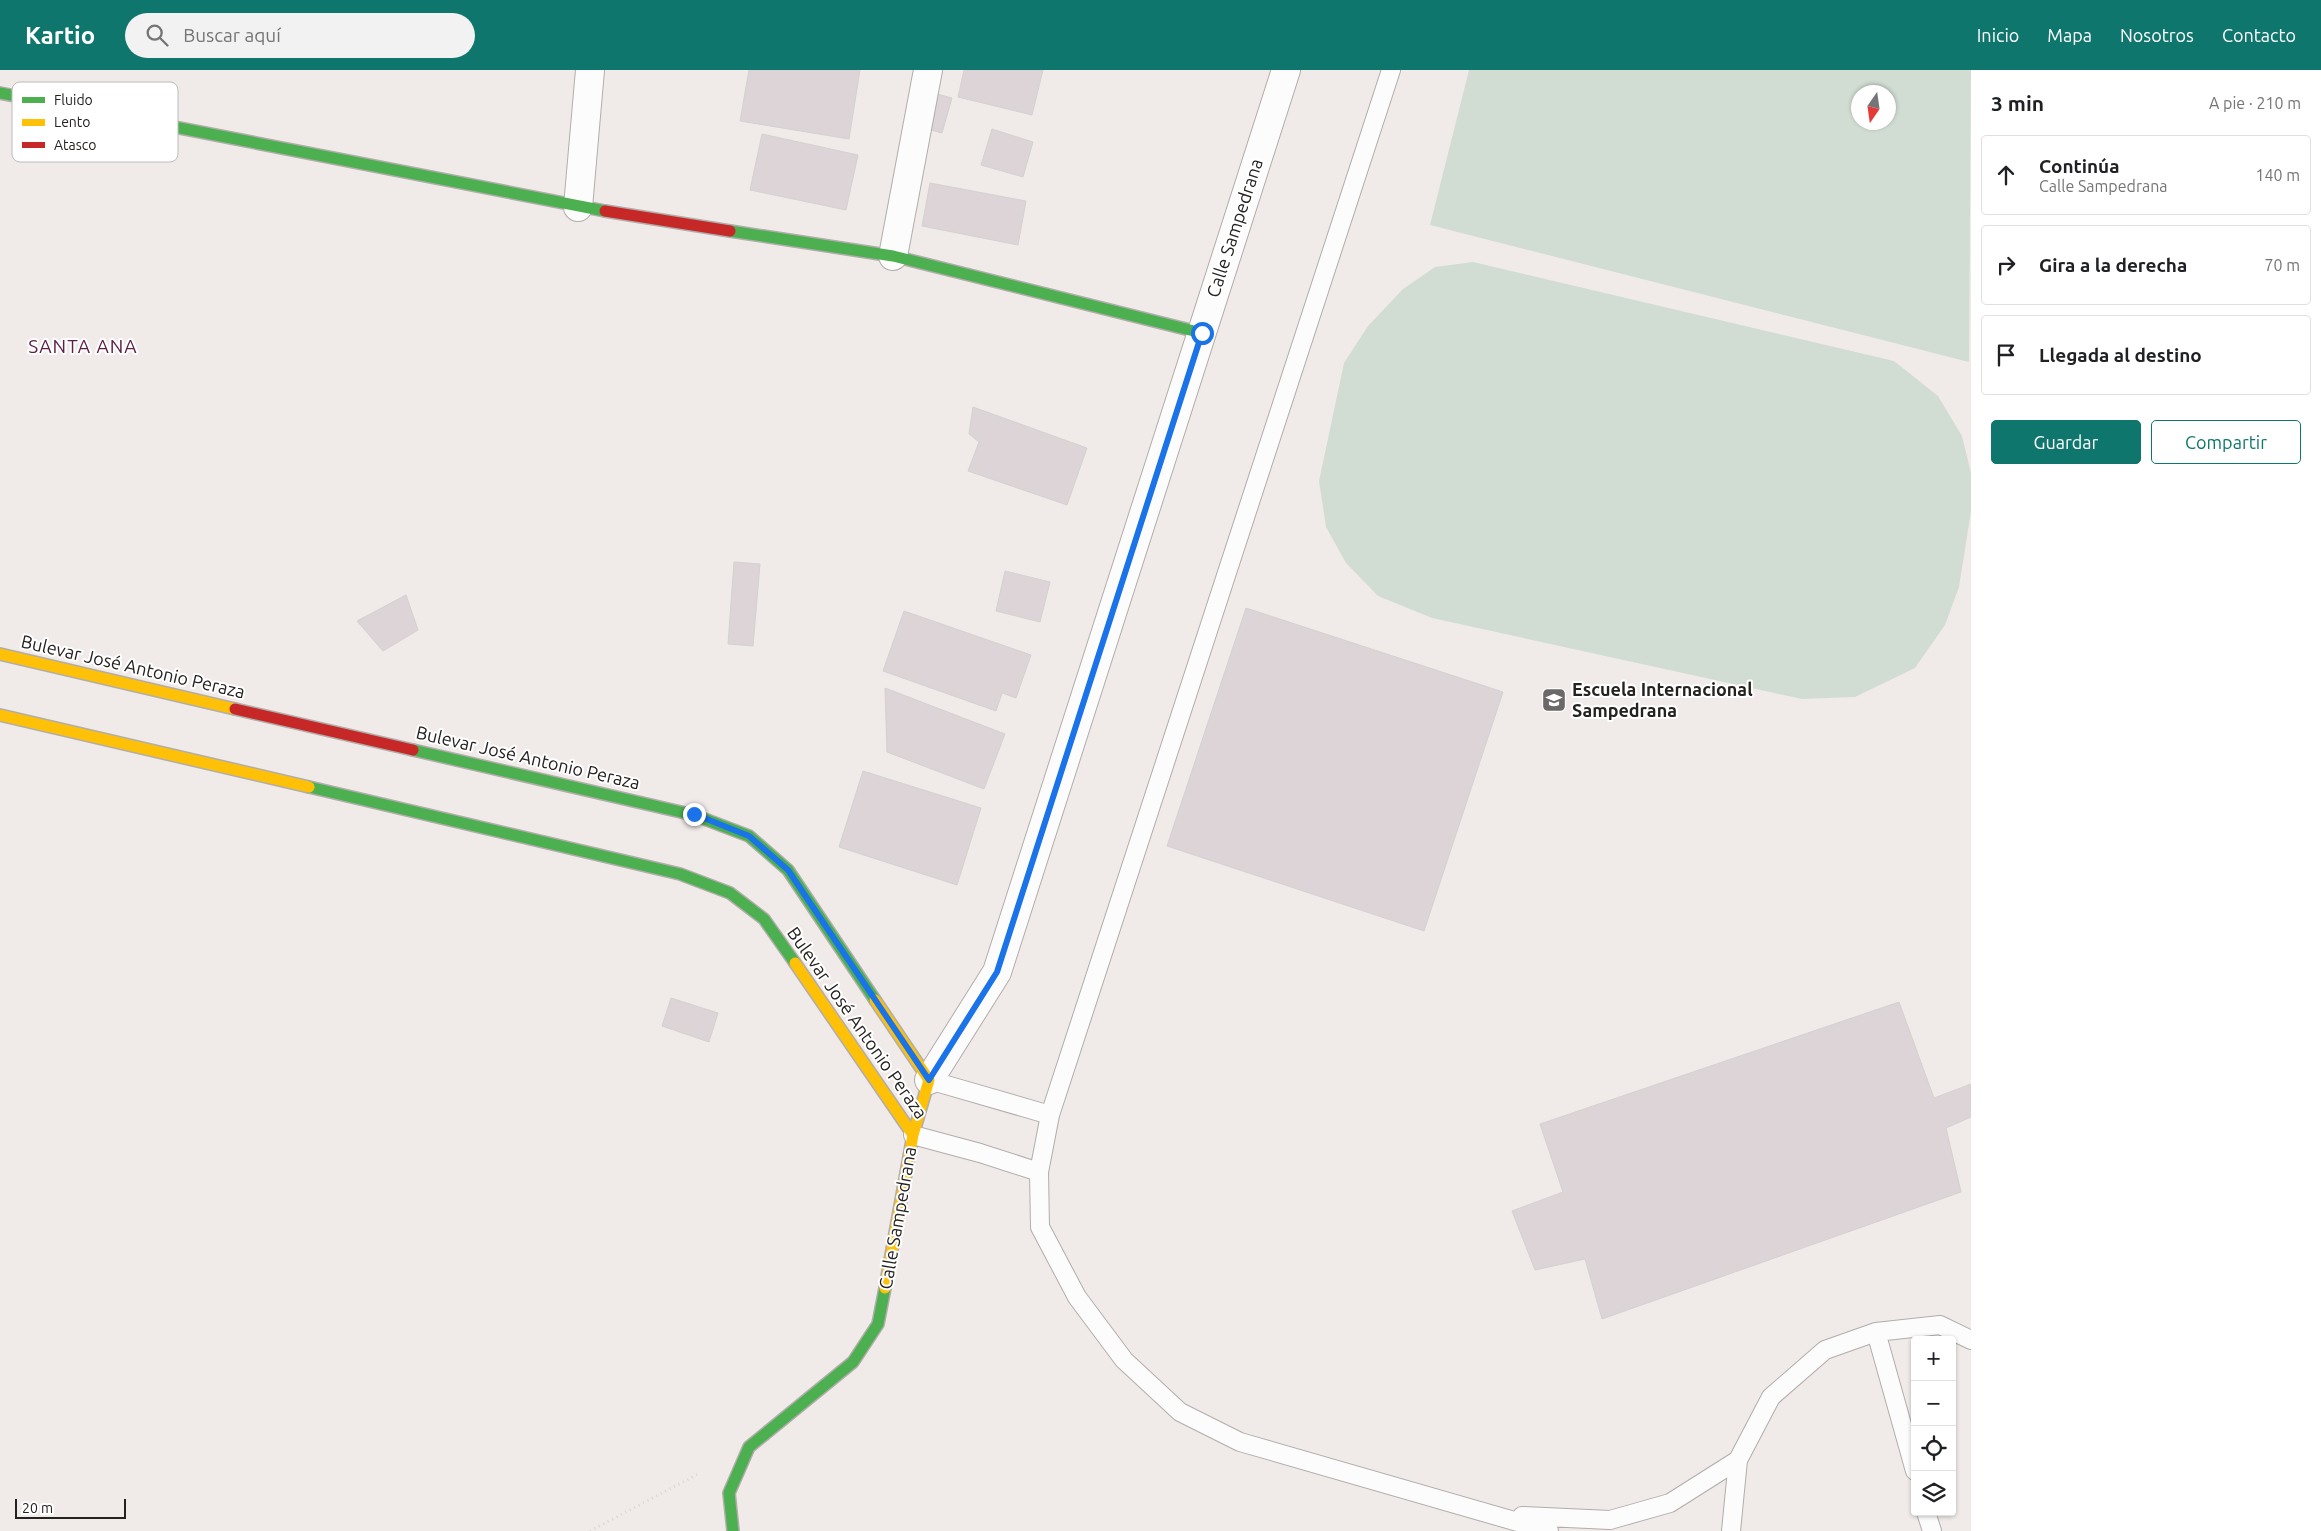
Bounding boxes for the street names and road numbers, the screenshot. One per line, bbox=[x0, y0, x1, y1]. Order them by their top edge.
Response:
street label: Calle Sampedrana bbox=[1202, 156, 1266, 300]
street label: Bulevar José Antonio Peraza bbox=[19, 630, 247, 702]
street label: Bulevar José Antonio Peraza bbox=[414, 721, 642, 793]
street label: Bulevar José Antonio Peraza bbox=[784, 923, 932, 1122]
street label: Calle Sampedrana bbox=[875, 1145, 919, 1291]

